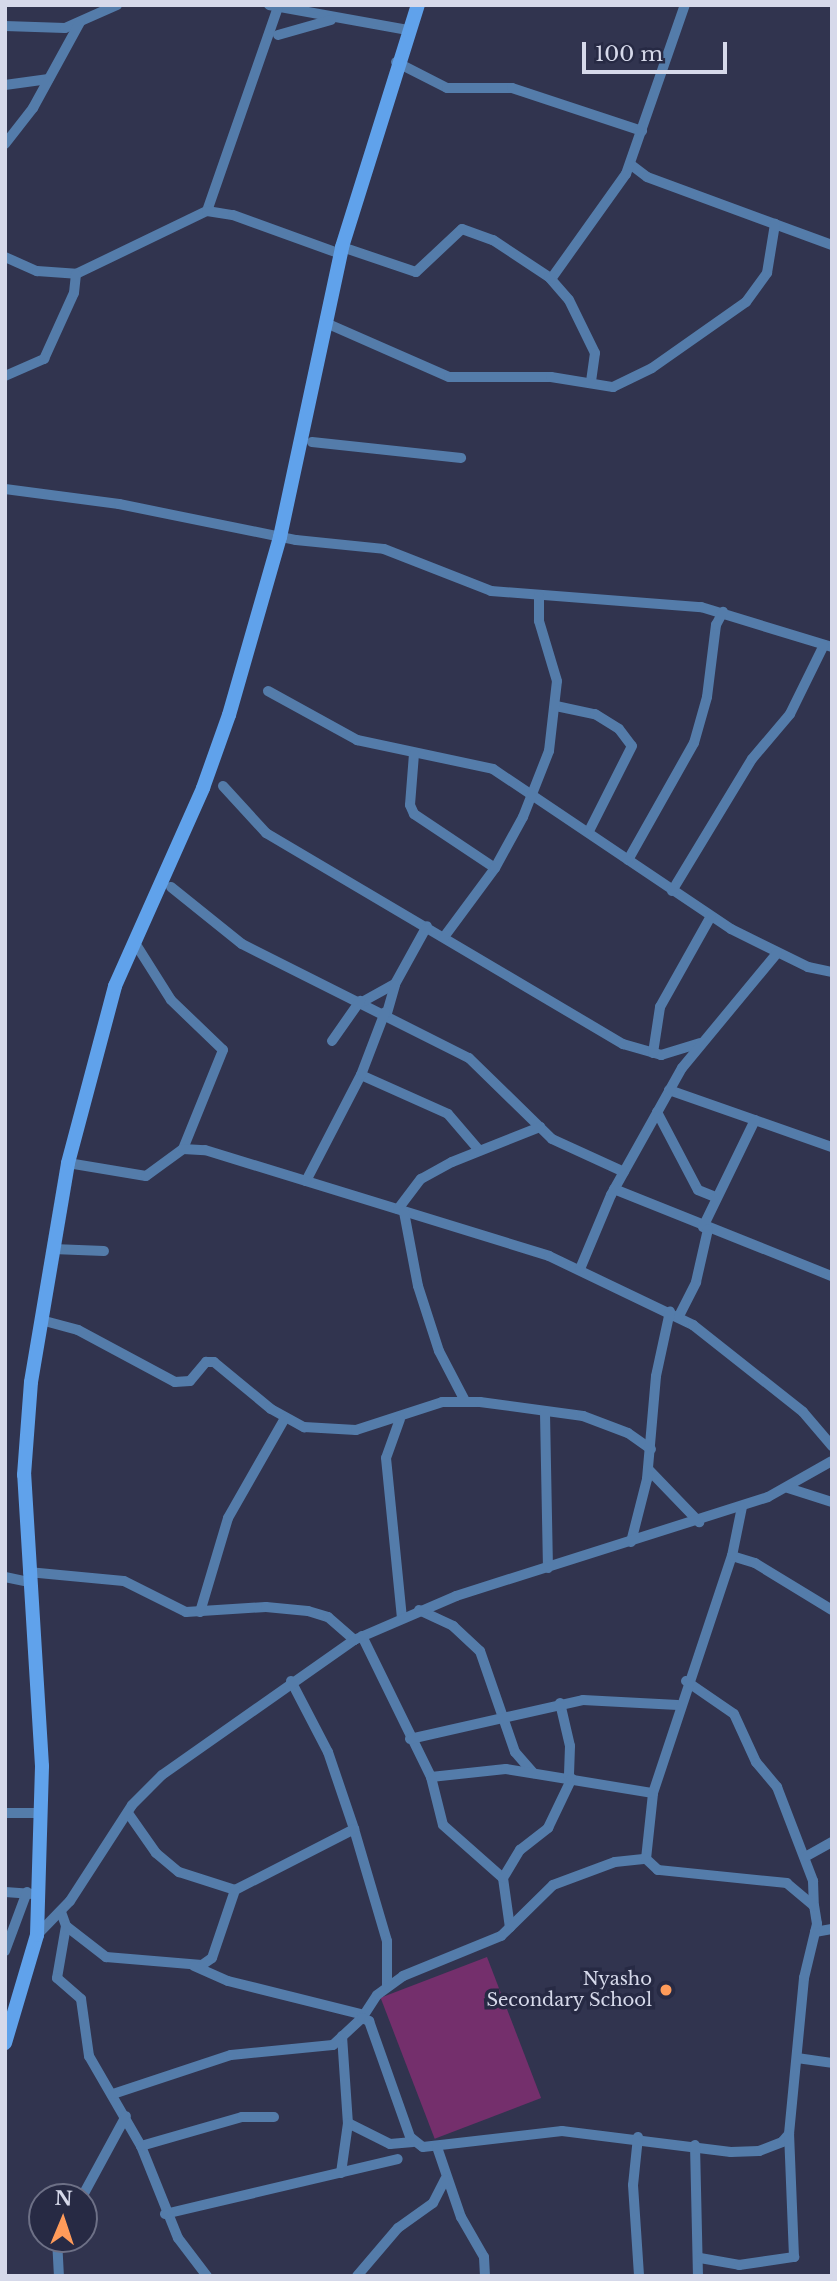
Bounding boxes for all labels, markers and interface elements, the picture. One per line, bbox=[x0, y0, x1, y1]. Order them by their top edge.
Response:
scale bar bbox=[585, 28, 730, 72]
text: 100 m bbox=[595, 41, 663, 67]
place label: Nyasho Secondary School bbox=[486, 1969, 652, 2011]
marker: Nyasho Secondary School bbox=[658, 1982, 674, 1998]
north arrow bbox=[28, 2183, 98, 2253]
text: N bbox=[54, 2187, 73, 2210]

